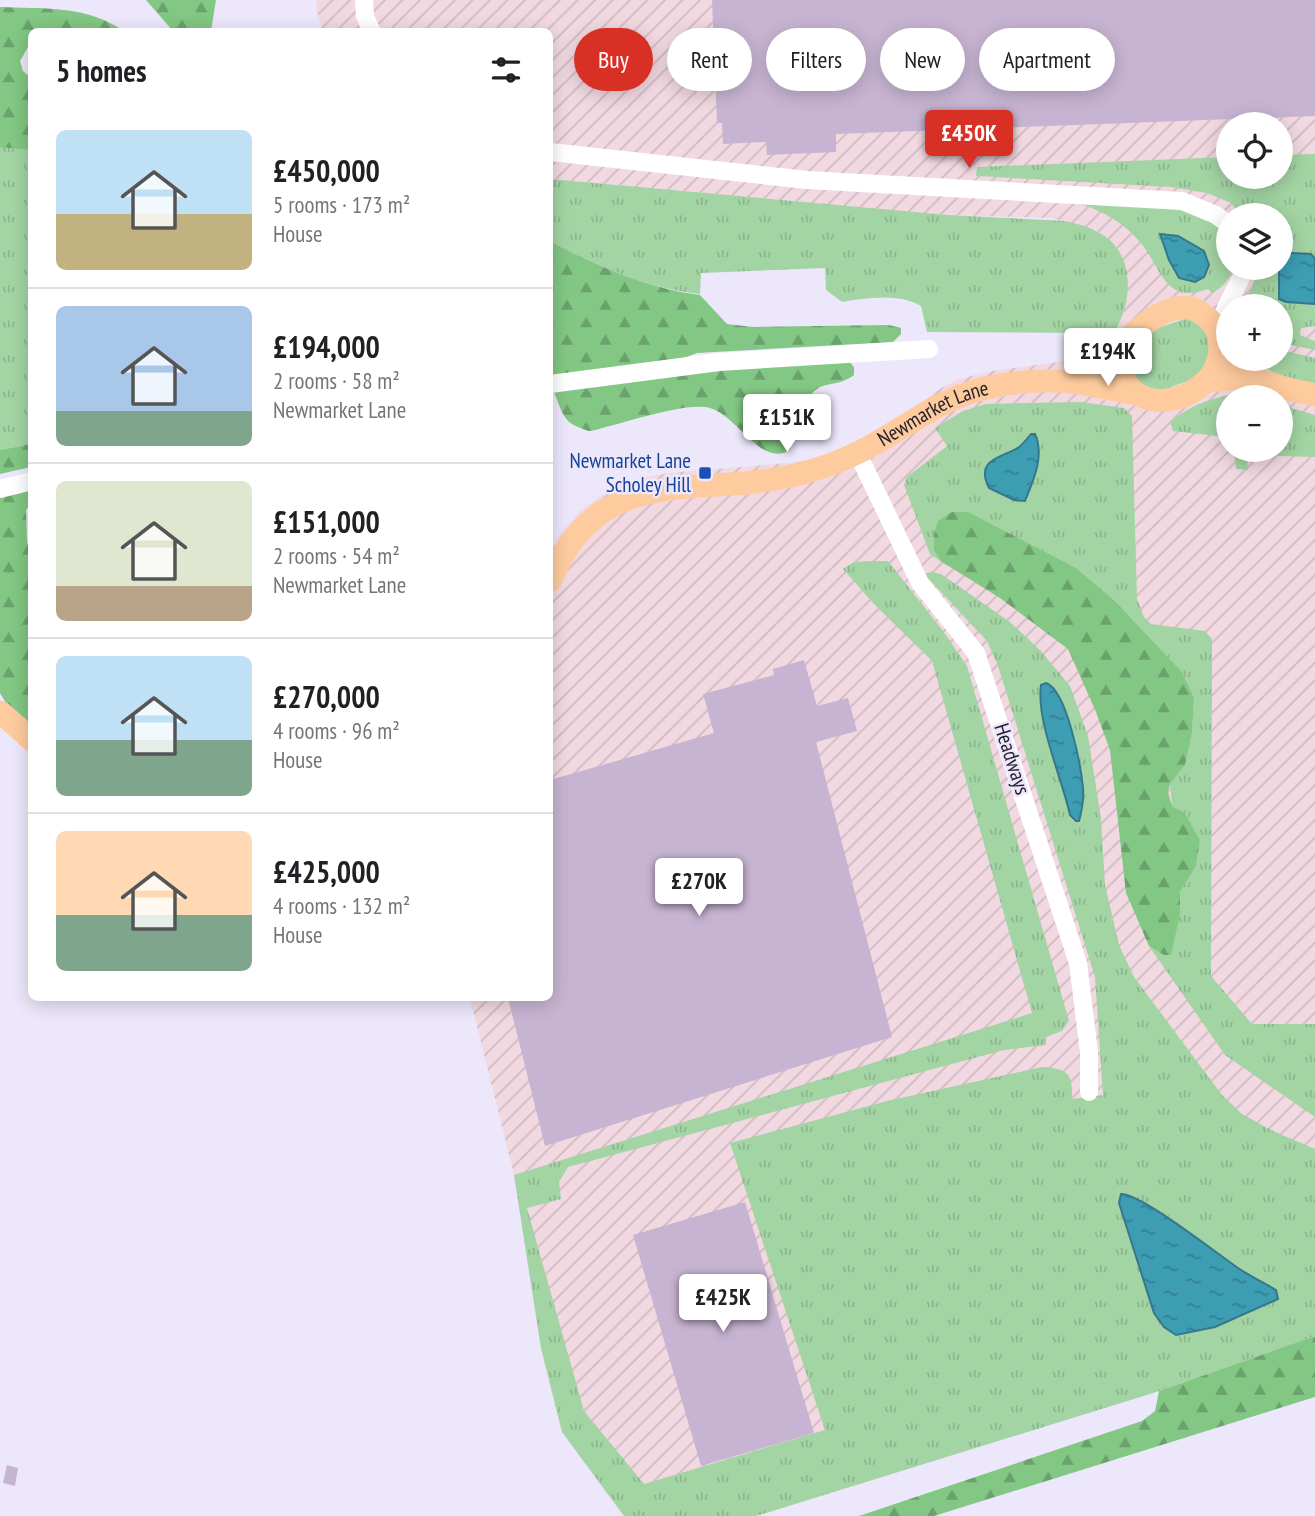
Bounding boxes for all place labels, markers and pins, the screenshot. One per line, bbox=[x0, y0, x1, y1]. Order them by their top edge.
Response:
pin: £450K bbox=[920, 110, 1018, 170]
pin: £194K bbox=[1059, 328, 1157, 388]
pin: £151K bbox=[738, 394, 836, 454]
place label: Newmarket Lane Scholey Hill bbox=[569, 447, 691, 498]
marker: Newmarket Lane Scholey Hill bbox=[697, 465, 713, 481]
pin: £270K bbox=[650, 858, 748, 918]
pin: £425K bbox=[674, 1274, 772, 1334]

